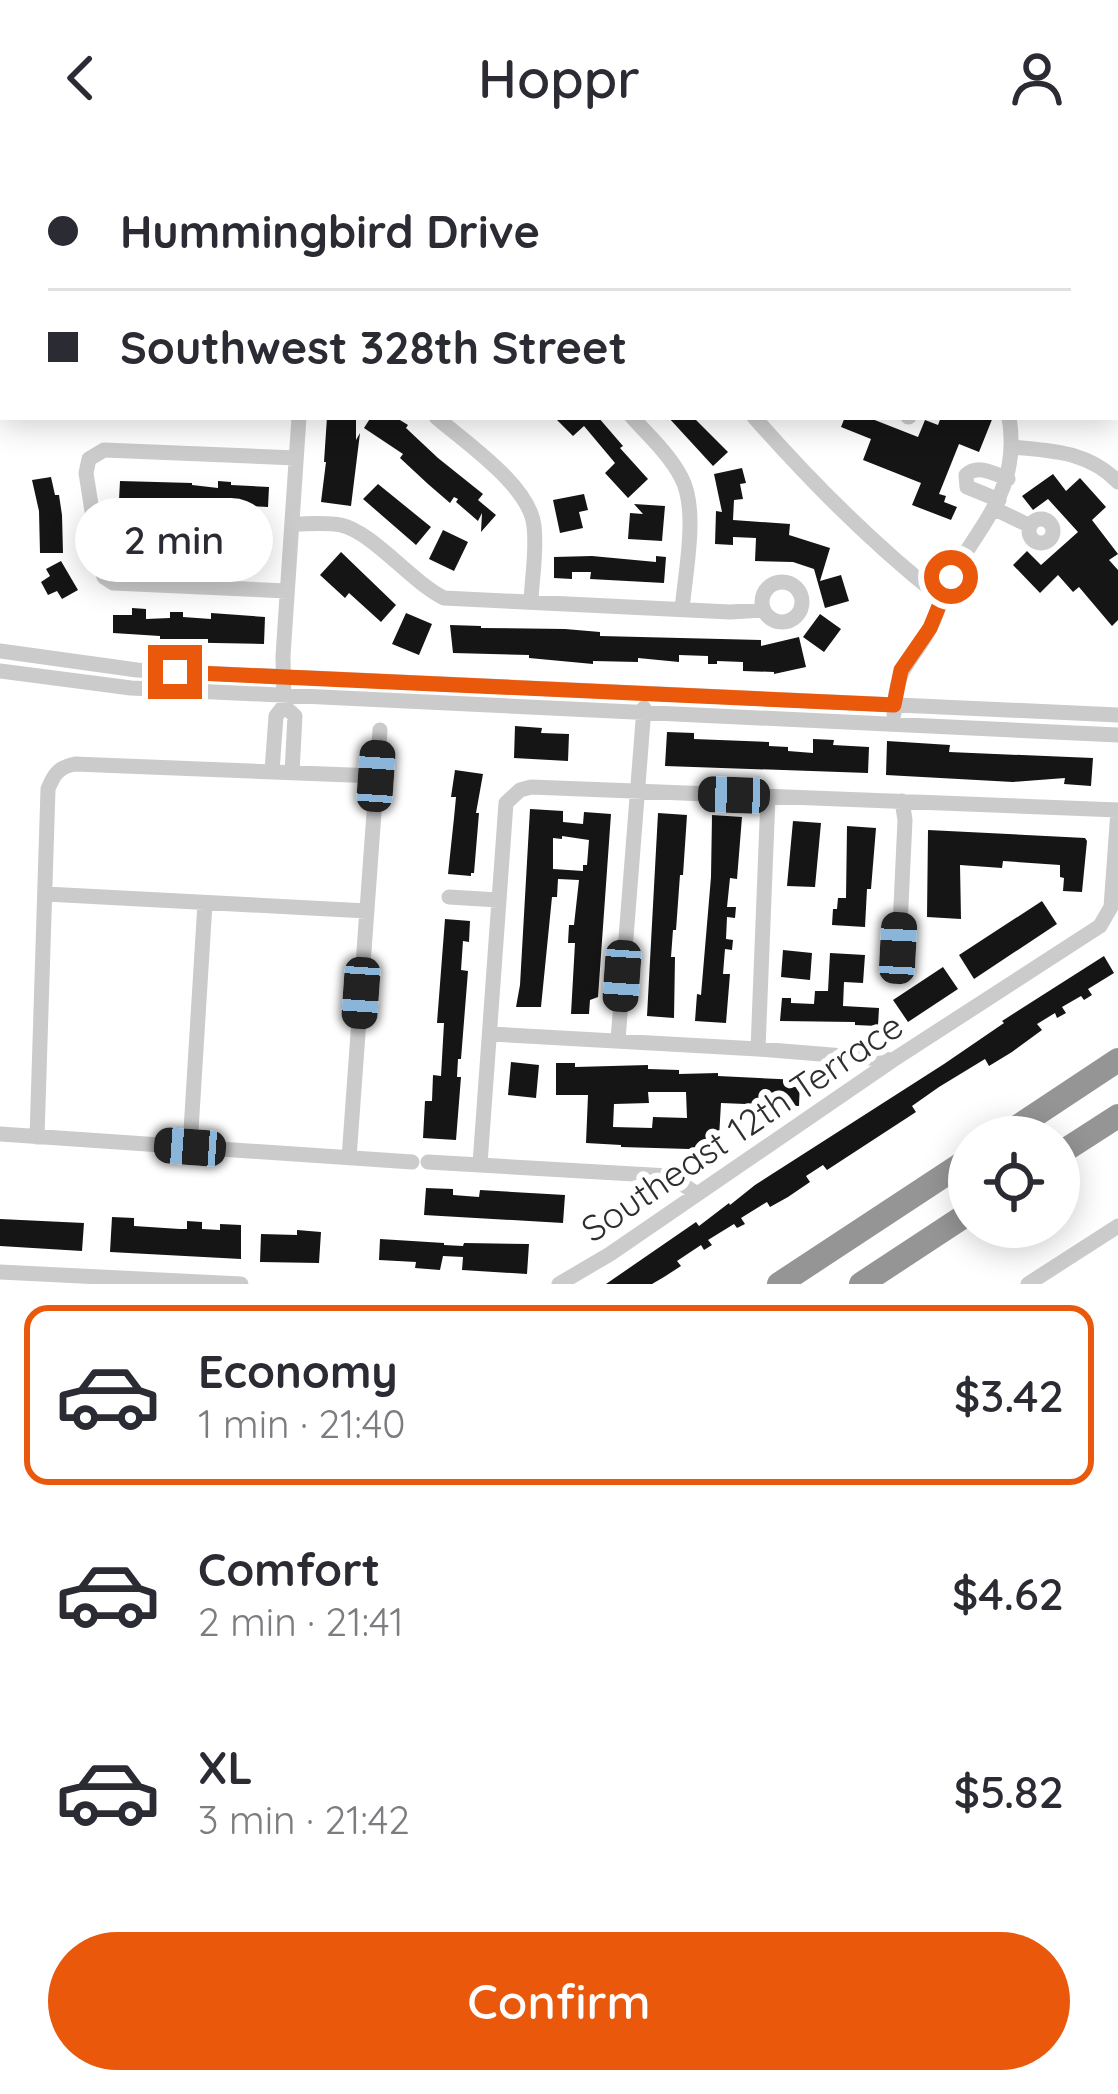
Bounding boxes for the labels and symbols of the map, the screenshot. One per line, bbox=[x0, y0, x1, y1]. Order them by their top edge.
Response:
callout: 2 min bbox=[76, 498, 274, 582]
route start bbox=[924, 550, 978, 604]
route end bbox=[148, 645, 202, 699]
car bbox=[356, 739, 396, 813]
car bbox=[697, 776, 771, 814]
car bbox=[878, 911, 918, 985]
car bbox=[602, 939, 642, 1013]
car bbox=[341, 956, 381, 1030]
street label: Southeast 12th Terrace bbox=[572, 1002, 911, 1251]
car bbox=[153, 1127, 227, 1167]

